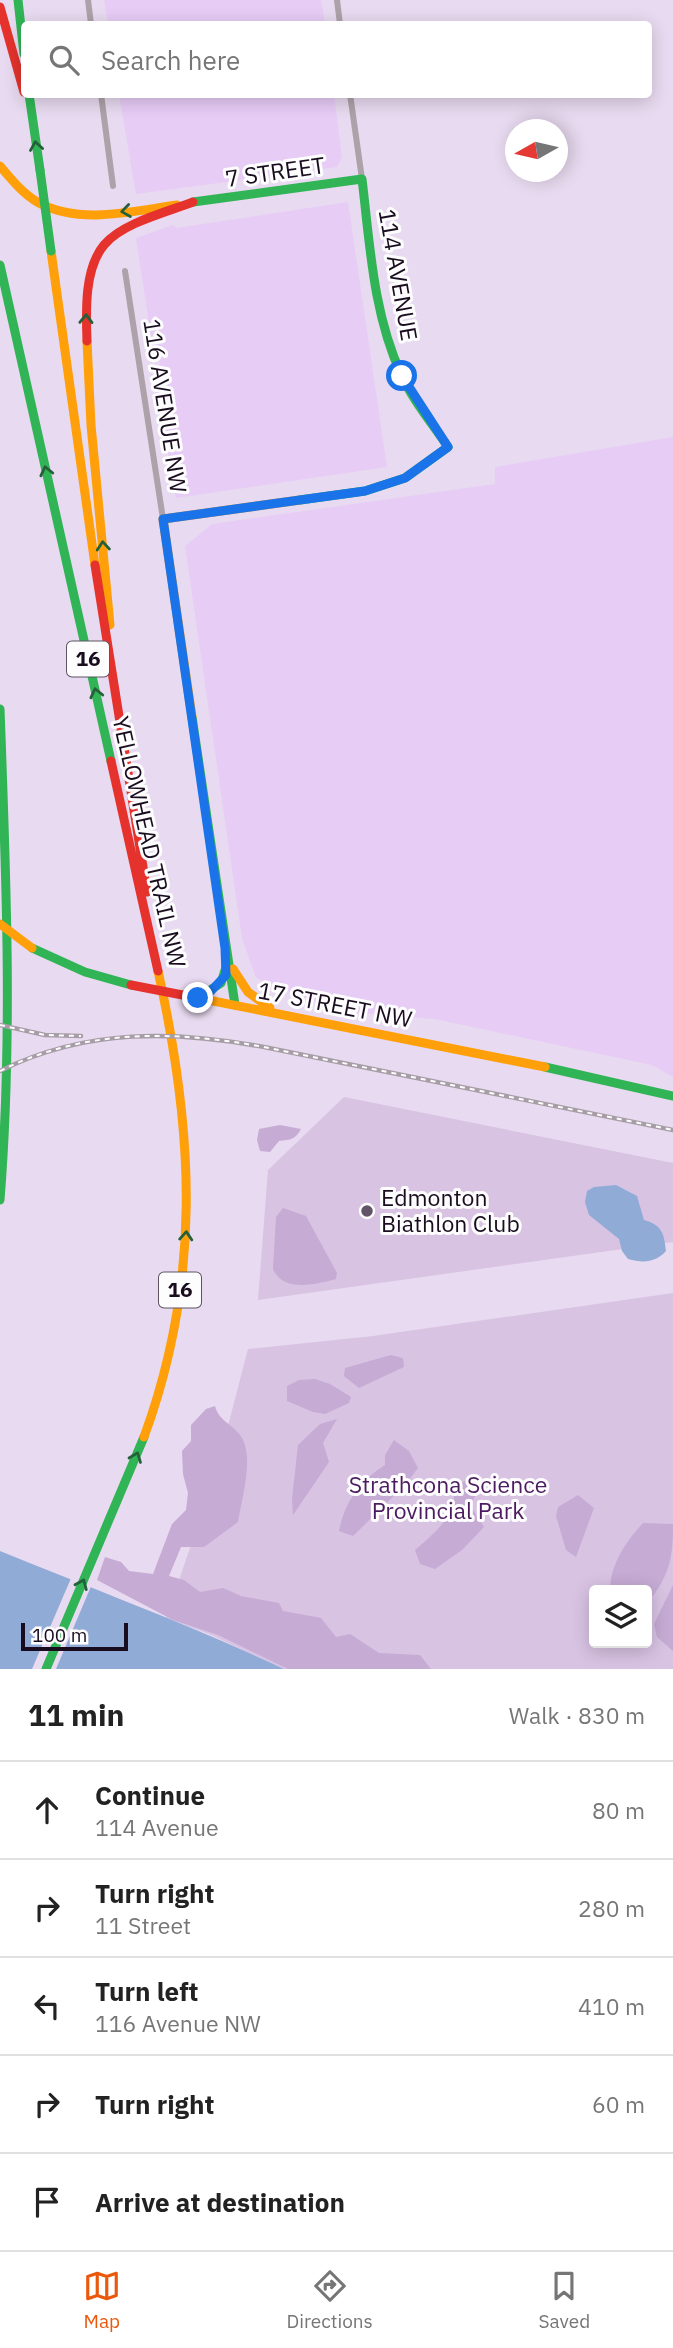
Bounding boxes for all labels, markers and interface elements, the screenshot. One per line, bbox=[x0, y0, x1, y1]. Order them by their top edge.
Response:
search box bbox=[21, 21, 652, 98]
icon: search bbox=[45, 41, 83, 79]
text: Search here bbox=[101, 43, 240, 77]
north arrow bbox=[505, 119, 568, 182]
one-way arrow bbox=[29, 140, 44, 152]
street label: 7 STREET bbox=[223, 149, 327, 193]
one-way arrow bbox=[120, 204, 131, 219]
street label: 114 AVENUE bbox=[373, 207, 425, 343]
one-way arrow bbox=[78, 313, 93, 324]
street label: 116 AVENUE NW bbox=[137, 317, 195, 495]
route start bbox=[386, 360, 417, 391]
one-way arrow bbox=[40, 466, 55, 478]
one-way arrow bbox=[96, 540, 111, 551]
road number: 16 bbox=[67, 642, 109, 676]
one-way arrow bbox=[90, 688, 104, 700]
street label: YELLOWHEAD TRAIL NW bbox=[106, 713, 194, 971]
street label: 17 STREET NW bbox=[256, 974, 415, 1034]
route end bbox=[182, 982, 213, 1013]
place label: Edmonton Biathlon Club bbox=[381, 1182, 520, 1238]
marker: Edmonton Biathlon Club bbox=[359, 1203, 375, 1219]
one-way arrow bbox=[178, 1230, 193, 1241]
road number: 16 bbox=[159, 1272, 201, 1308]
one-way arrow bbox=[127, 1451, 141, 1463]
park label: Strathcona Science Provincial Park bbox=[349, 1469, 547, 1525]
one-way arrow bbox=[74, 1578, 88, 1591]
map controls bbox=[589, 1585, 652, 1648]
button: layers bbox=[589, 1585, 652, 1648]
scale bar bbox=[21, 1620, 128, 1652]
text: 100 m bbox=[32, 1623, 87, 1647]
text: 11 min bbox=[28, 1695, 124, 1734]
text: Walk · 830 m bbox=[509, 1700, 645, 1730]
text: Continue bbox=[95, 1778, 205, 1812]
icon: ahead bbox=[28, 1791, 66, 1829]
text: 80 m bbox=[592, 1795, 645, 1825]
text: 114 Avenue bbox=[95, 1812, 219, 1842]
text: Turn right bbox=[95, 1876, 214, 1910]
icon: right bbox=[28, 1889, 66, 1927]
text: 280 m bbox=[578, 1893, 645, 1923]
text: 11 Street bbox=[95, 1910, 191, 1940]
text: Turn left bbox=[95, 1974, 198, 2008]
icon: left bbox=[28, 1987, 66, 2025]
text: 410 m bbox=[578, 1991, 645, 2021]
text: 116 Avenue NW bbox=[95, 2008, 261, 2038]
icon: right bbox=[28, 2085, 66, 2123]
text: Turn right bbox=[95, 2087, 214, 2121]
text: 60 m bbox=[592, 2089, 645, 2119]
icon: arrive bbox=[28, 2183, 66, 2221]
text: Arrive at destination bbox=[95, 2185, 345, 2219]
tab: Map bbox=[83, 2267, 121, 2333]
tab: Directions bbox=[286, 2267, 373, 2333]
tab: Saved bbox=[539, 2267, 590, 2333]

